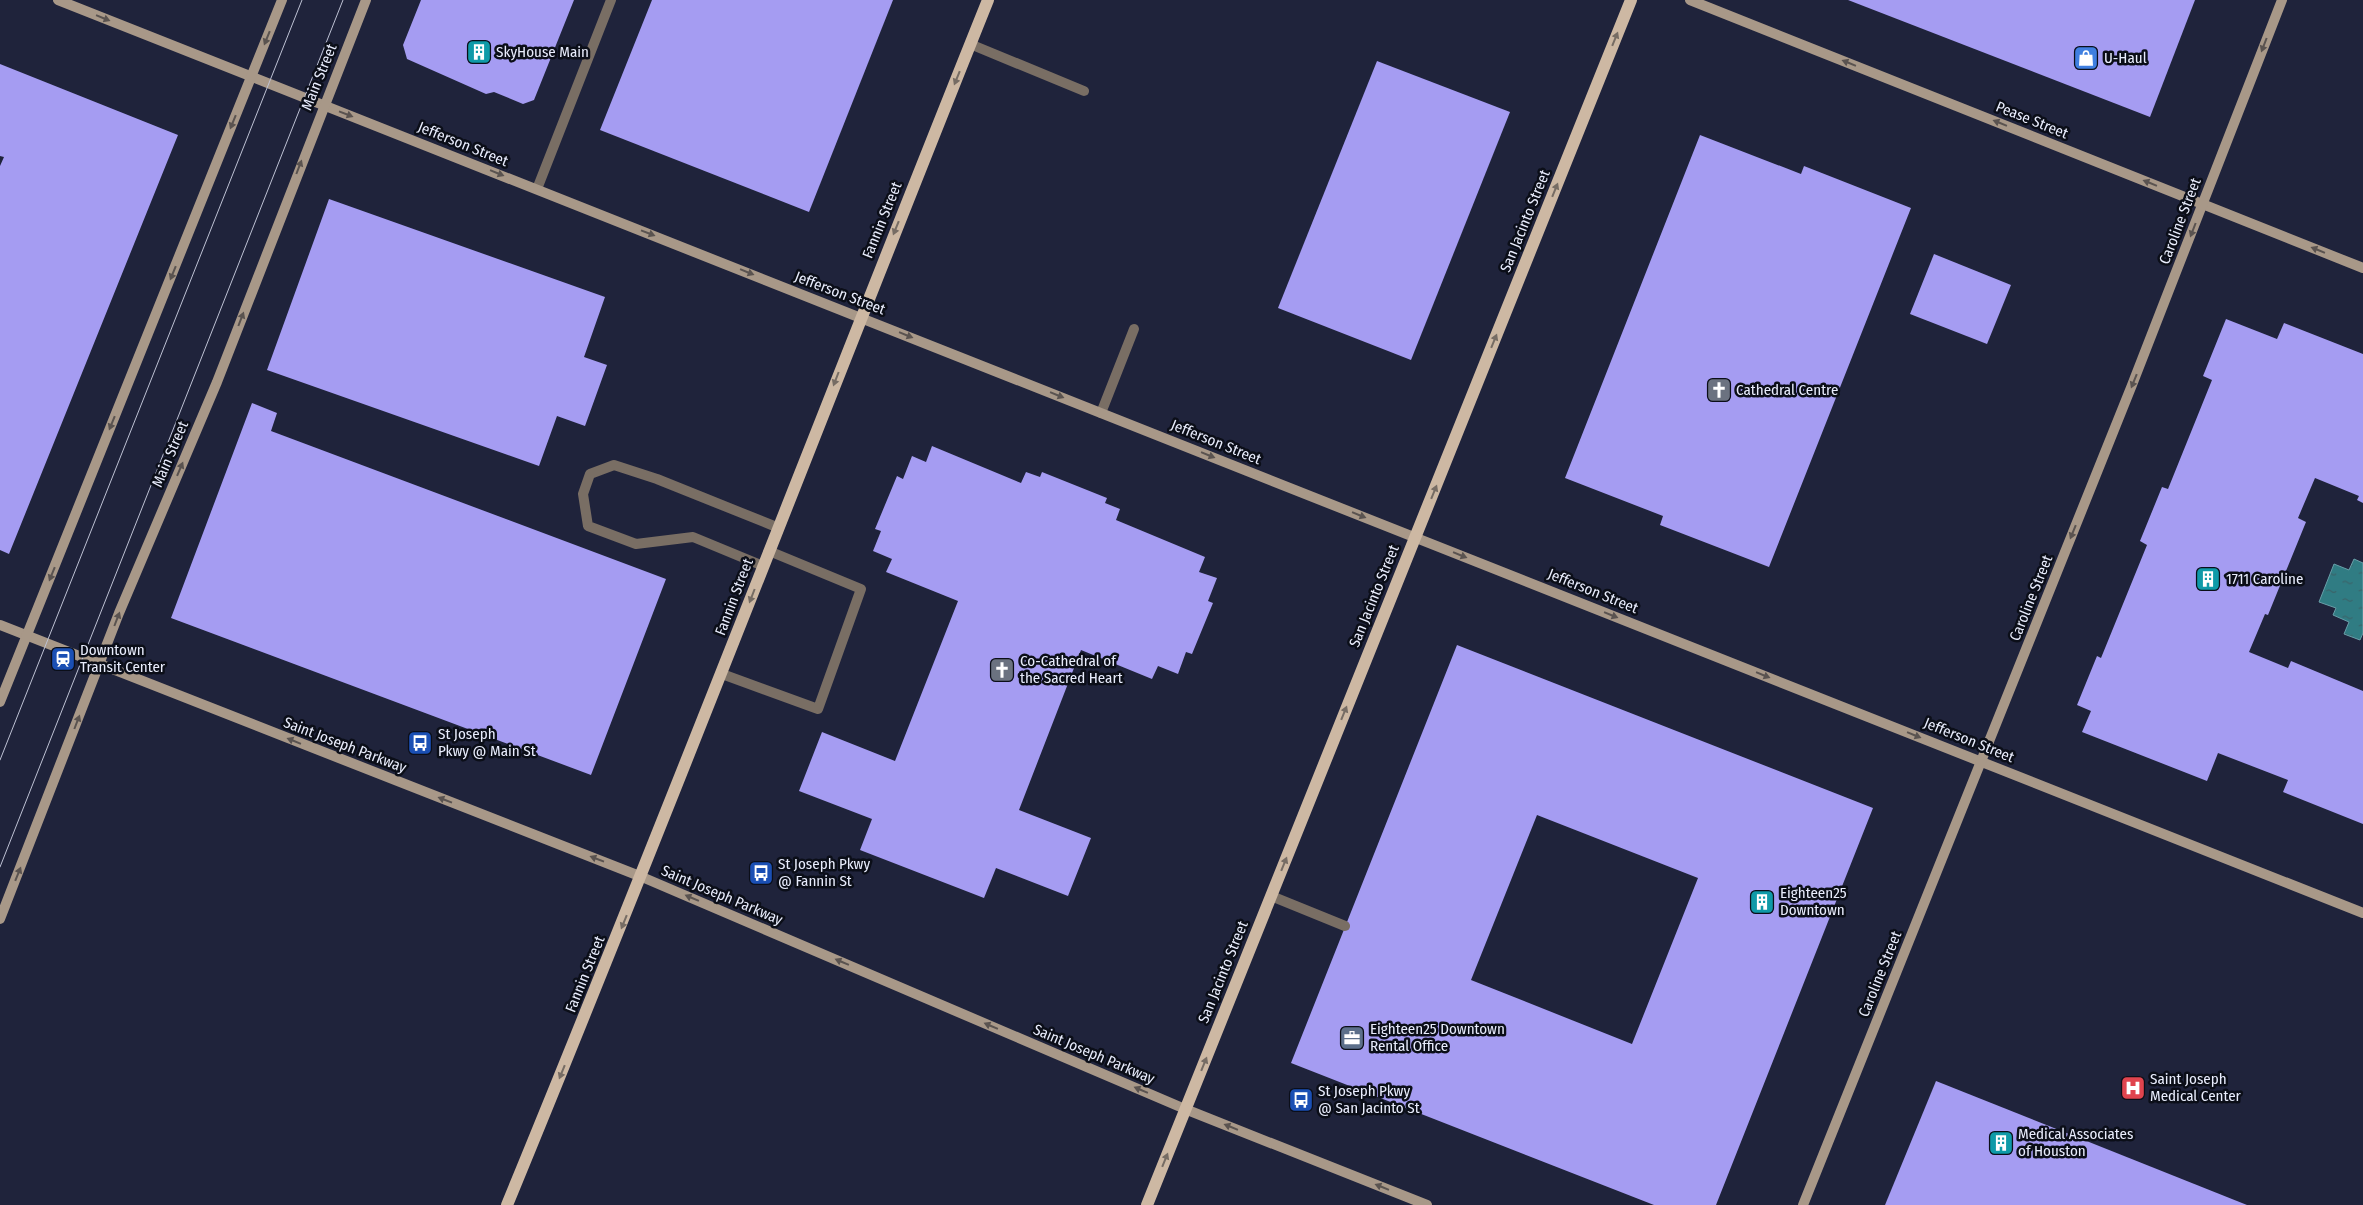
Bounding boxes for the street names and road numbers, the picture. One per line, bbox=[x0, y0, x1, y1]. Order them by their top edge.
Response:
street label: Main Street bbox=[298, 41, 341, 113]
street label: Pease Street bbox=[1993, 97, 2071, 143]
street label: Jefferson Street bbox=[415, 118, 511, 170]
street label: San Jacinto Street bbox=[1496, 167, 1554, 275]
street label: Caroline Street bbox=[2155, 175, 2205, 267]
street label: Fannin Street bbox=[858, 179, 906, 261]
street label: Jefferson Street bbox=[792, 267, 888, 319]
street label: Jefferson Street bbox=[1168, 416, 1264, 468]
street label: Main Street bbox=[148, 418, 192, 490]
street label: San Jacinto Street bbox=[1345, 542, 1403, 650]
street label: Caroline Street bbox=[2006, 552, 2056, 644]
street label: Fannin Street bbox=[711, 556, 757, 638]
street label: Jefferson Street bbox=[1545, 565, 1641, 617]
street label: Saint Joseph Parkway bbox=[281, 713, 409, 777]
street label: Jefferson Street bbox=[1921, 714, 2017, 766]
street label: Saint Joseph Parkway bbox=[659, 861, 786, 929]
street label: San Jacinto Street bbox=[1194, 918, 1252, 1026]
street label: Caroline Street bbox=[1855, 928, 1905, 1020]
street label: Fannin Street bbox=[561, 933, 609, 1015]
street label: Saint Joseph Parkway bbox=[1031, 1020, 1158, 1088]

